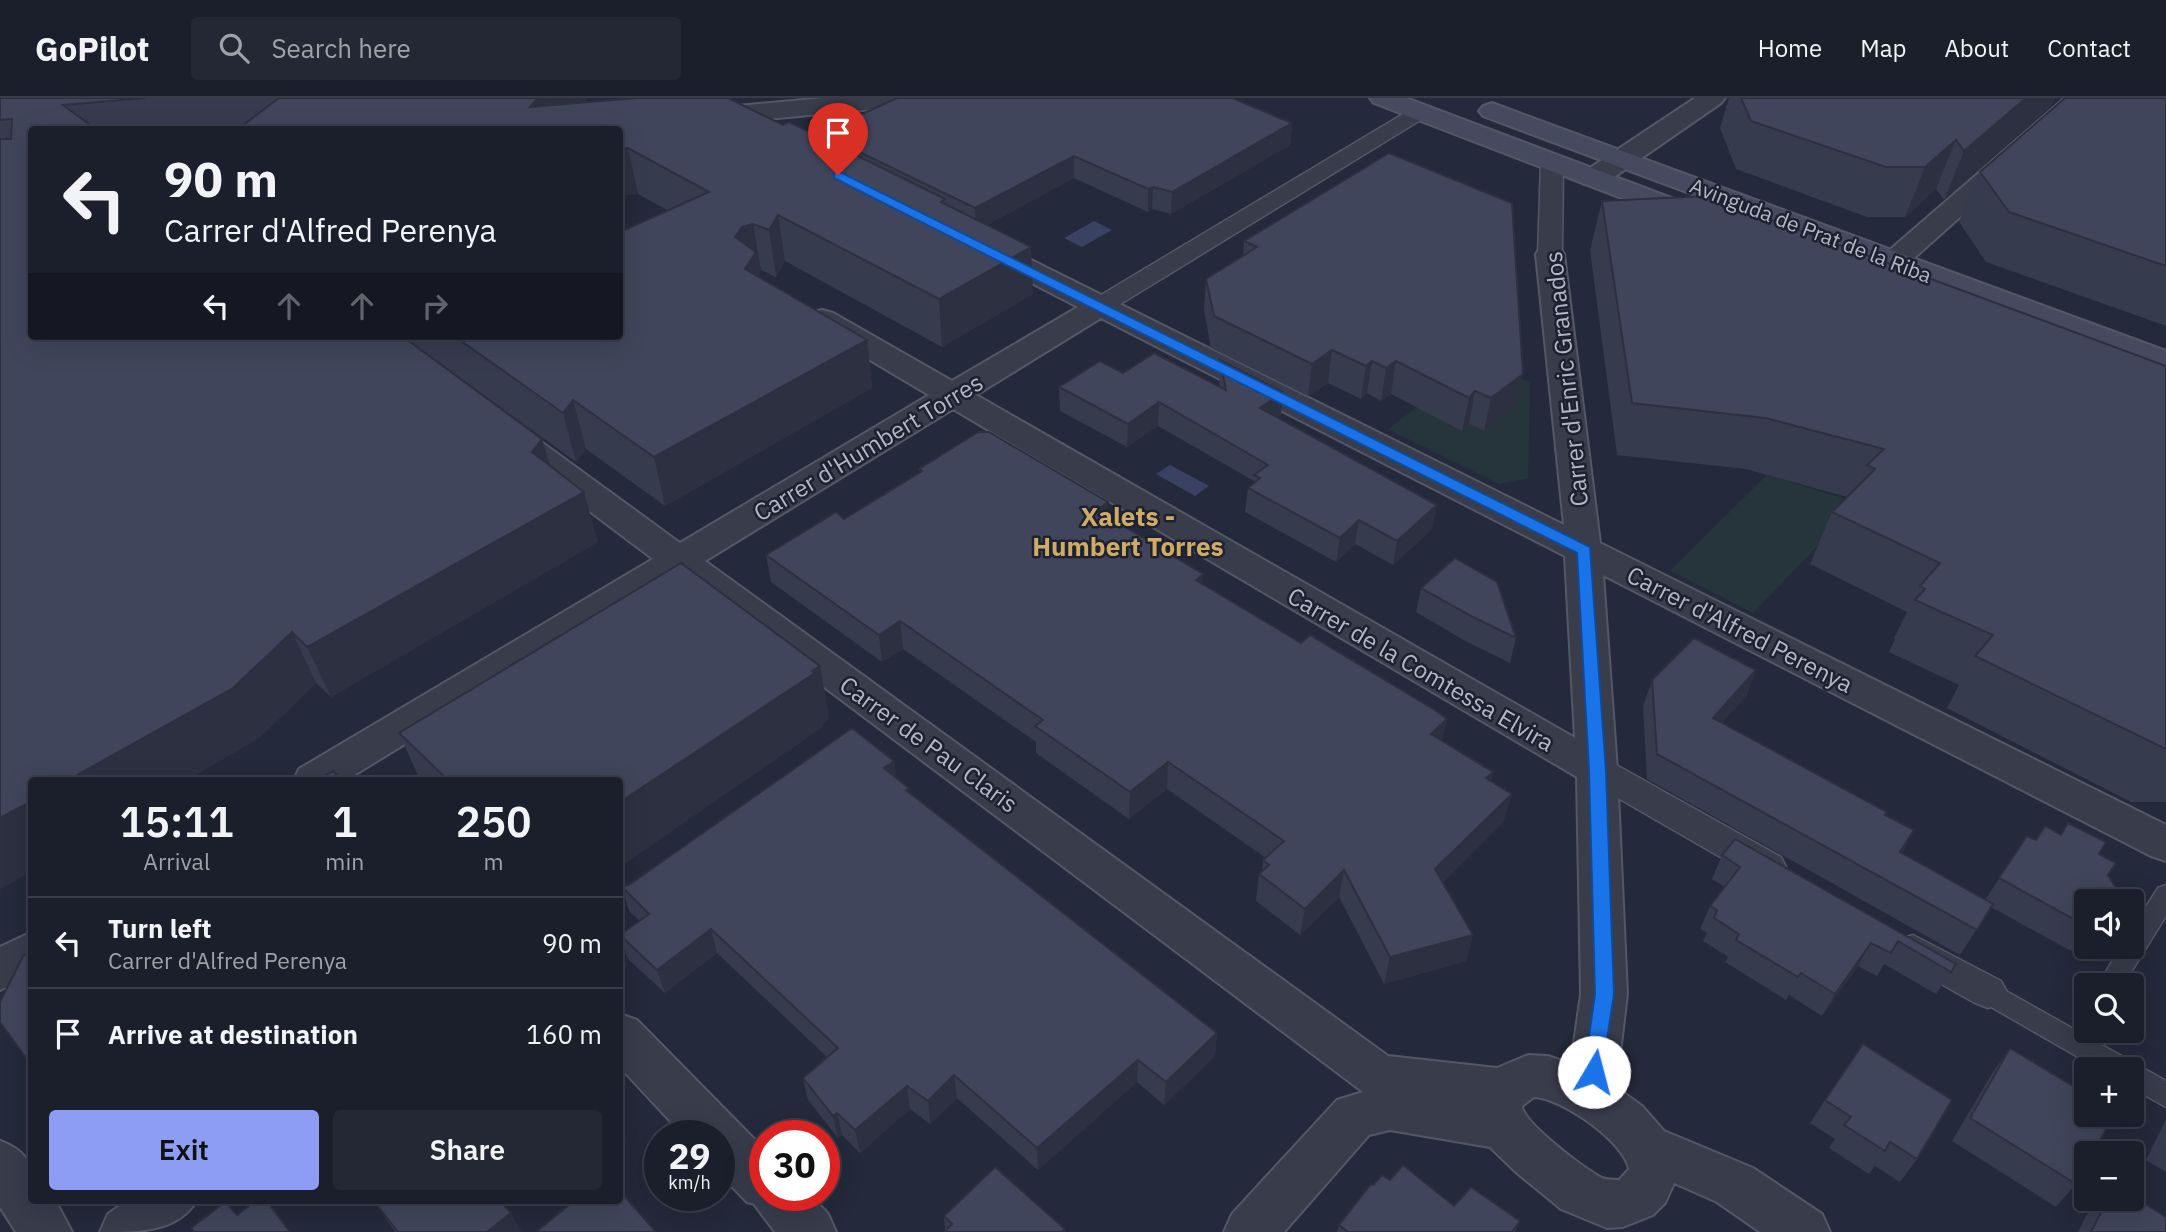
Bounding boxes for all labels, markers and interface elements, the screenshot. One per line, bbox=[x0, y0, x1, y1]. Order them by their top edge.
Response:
search box bbox=[191, 17, 681, 80]
text: GoPilot bbox=[35, 27, 149, 70]
icon: search bbox=[215, 29, 253, 67]
text: Search here bbox=[271, 31, 411, 65]
text: Home bbox=[1758, 32, 1822, 64]
text: Map bbox=[1860, 32, 1906, 64]
text: About bbox=[1944, 32, 2009, 64]
text: Contact bbox=[2047, 32, 2131, 64]
pin bbox=[808, 103, 868, 175]
icon: arrive bbox=[819, 114, 857, 152]
text: 90 m bbox=[164, 147, 278, 210]
icon: left bbox=[49, 154, 140, 245]
street label: Avinguda de Prat de la Riba bbox=[1686, 171, 1936, 289]
text: Carrer d'Alfred Perenya bbox=[164, 209, 497, 251]
street label: Carrer d'Enric Granados bbox=[1537, 250, 1595, 508]
icon: left bbox=[197, 287, 235, 325]
icon: ahead bbox=[270, 287, 308, 325]
icon: ahead bbox=[343, 287, 381, 325]
icon: right bbox=[416, 287, 454, 325]
street label: Carrer d'Humbert Torres bbox=[747, 366, 989, 528]
district label: Xalets - Humbert Torres bbox=[1032, 499, 1224, 563]
street label: Carrer d'Alfred Perenya bbox=[1622, 558, 1859, 700]
street label: Carrer de la Comtessa Elvira bbox=[1282, 579, 1560, 759]
street label: Carrer de Pau Claris bbox=[834, 669, 1024, 819]
text: 15:11 bbox=[120, 794, 234, 849]
text: 1 bbox=[332, 794, 357, 849]
text: 250 bbox=[456, 794, 531, 849]
text: Arrival bbox=[143, 846, 210, 876]
text: min bbox=[325, 846, 364, 876]
text: m bbox=[484, 846, 504, 876]
map controls bbox=[2074, 889, 2144, 1211]
button: sound bbox=[2074, 889, 2144, 959]
text: Turn left bbox=[108, 911, 211, 945]
icon: left bbox=[49, 924, 87, 962]
text: 90 m bbox=[542, 926, 602, 960]
text: Carrer d'Alfred Perenya bbox=[108, 945, 347, 975]
button: search bbox=[2074, 973, 2144, 1043]
icon: arrive bbox=[49, 1015, 87, 1053]
text: Arrive at destination bbox=[108, 1017, 358, 1051]
text: 160 m bbox=[526, 1017, 602, 1051]
position arrow bbox=[1557, 1035, 1631, 1109]
button: + bbox=[2074, 1057, 2144, 1127]
button: Exit bbox=[49, 1110, 319, 1190]
button: Share bbox=[333, 1110, 602, 1190]
speed limit sign: 30 bbox=[749, 1120, 840, 1211]
text: 29 bbox=[668, 1133, 711, 1179]
button: − bbox=[2074, 1141, 2144, 1211]
text: km/h bbox=[668, 1171, 711, 1194]

